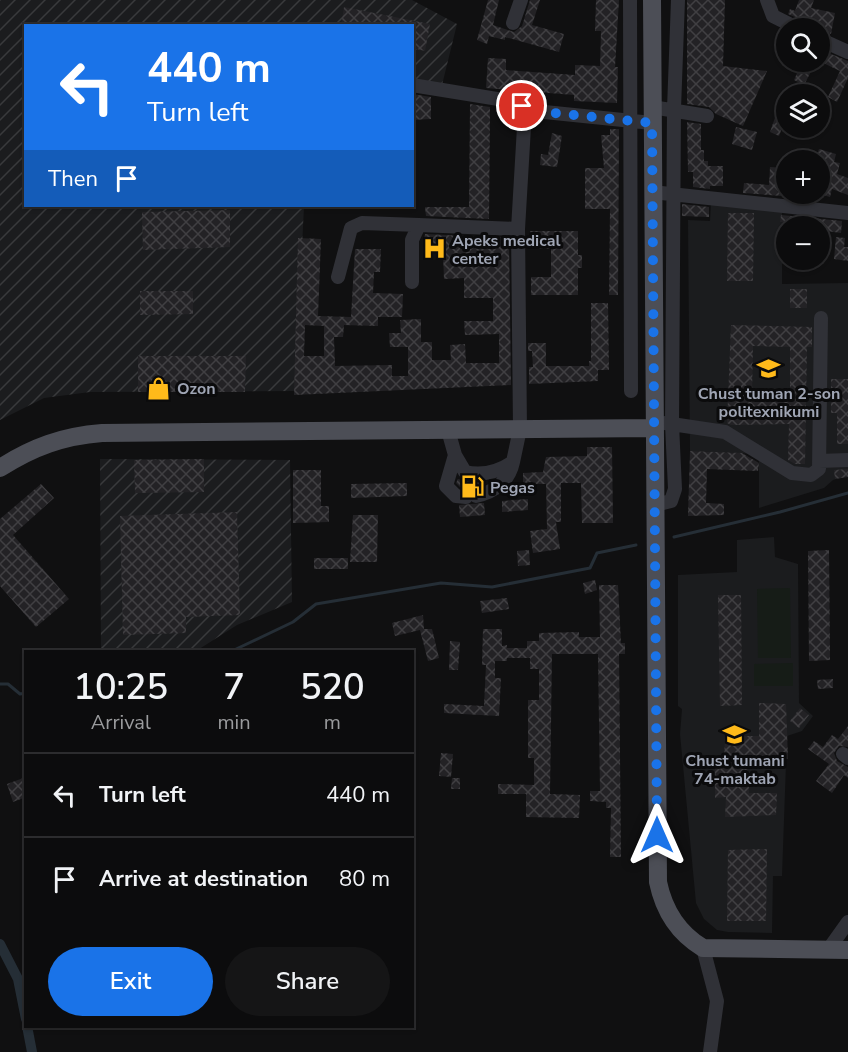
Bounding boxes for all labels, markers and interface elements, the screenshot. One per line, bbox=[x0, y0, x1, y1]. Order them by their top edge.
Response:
map controls bbox=[776, 18, 830, 270]
button: search bbox=[776, 18, 830, 72]
text: 440 m bbox=[147, 40, 271, 97]
icon: left bbox=[48, 48, 126, 126]
pin bbox=[496, 80, 547, 131]
button: layers bbox=[776, 84, 830, 138]
icon: arrive bbox=[505, 89, 538, 122]
text: Turn left bbox=[147, 94, 248, 131]
button: + bbox=[776, 150, 830, 204]
icon: arrive bbox=[110, 162, 143, 195]
text: Then bbox=[48, 164, 98, 194]
button: − bbox=[776, 216, 830, 270]
place label: Apeks medical center bbox=[452, 230, 561, 270]
hospital icon: Apeks medical center bbox=[421, 236, 447, 262]
school or university icon: Chust tuman 2-son politexnikumi bbox=[756, 355, 782, 381]
shop icon: Ozon bbox=[146, 375, 172, 401]
place label: Ozon bbox=[177, 378, 216, 400]
place label: Chust tuman 2-son politexnikumi bbox=[698, 383, 840, 423]
fuel station icon: Pegas bbox=[459, 474, 485, 500]
place label: Pegas bbox=[490, 477, 535, 499]
text: 10:25 bbox=[73, 663, 168, 712]
text: 7 bbox=[223, 663, 245, 712]
text: 520 bbox=[300, 663, 365, 712]
text: Arrival bbox=[91, 709, 151, 736]
text: min bbox=[218, 709, 251, 736]
text: m bbox=[324, 709, 341, 736]
school or university icon: Chust tumani 74-maktab bbox=[722, 722, 748, 748]
place label: Chust tumani 74-maktab bbox=[685, 750, 785, 790]
icon: left bbox=[48, 779, 81, 812]
text: Turn left bbox=[99, 780, 186, 810]
text: 440 m bbox=[326, 780, 390, 810]
position arrow bbox=[625, 803, 689, 867]
icon: arrive bbox=[48, 863, 81, 896]
text: Arrive at destination bbox=[99, 864, 308, 894]
text: 80 m bbox=[339, 864, 390, 894]
button: Exit bbox=[48, 947, 213, 1016]
button: Share bbox=[225, 947, 390, 1016]

